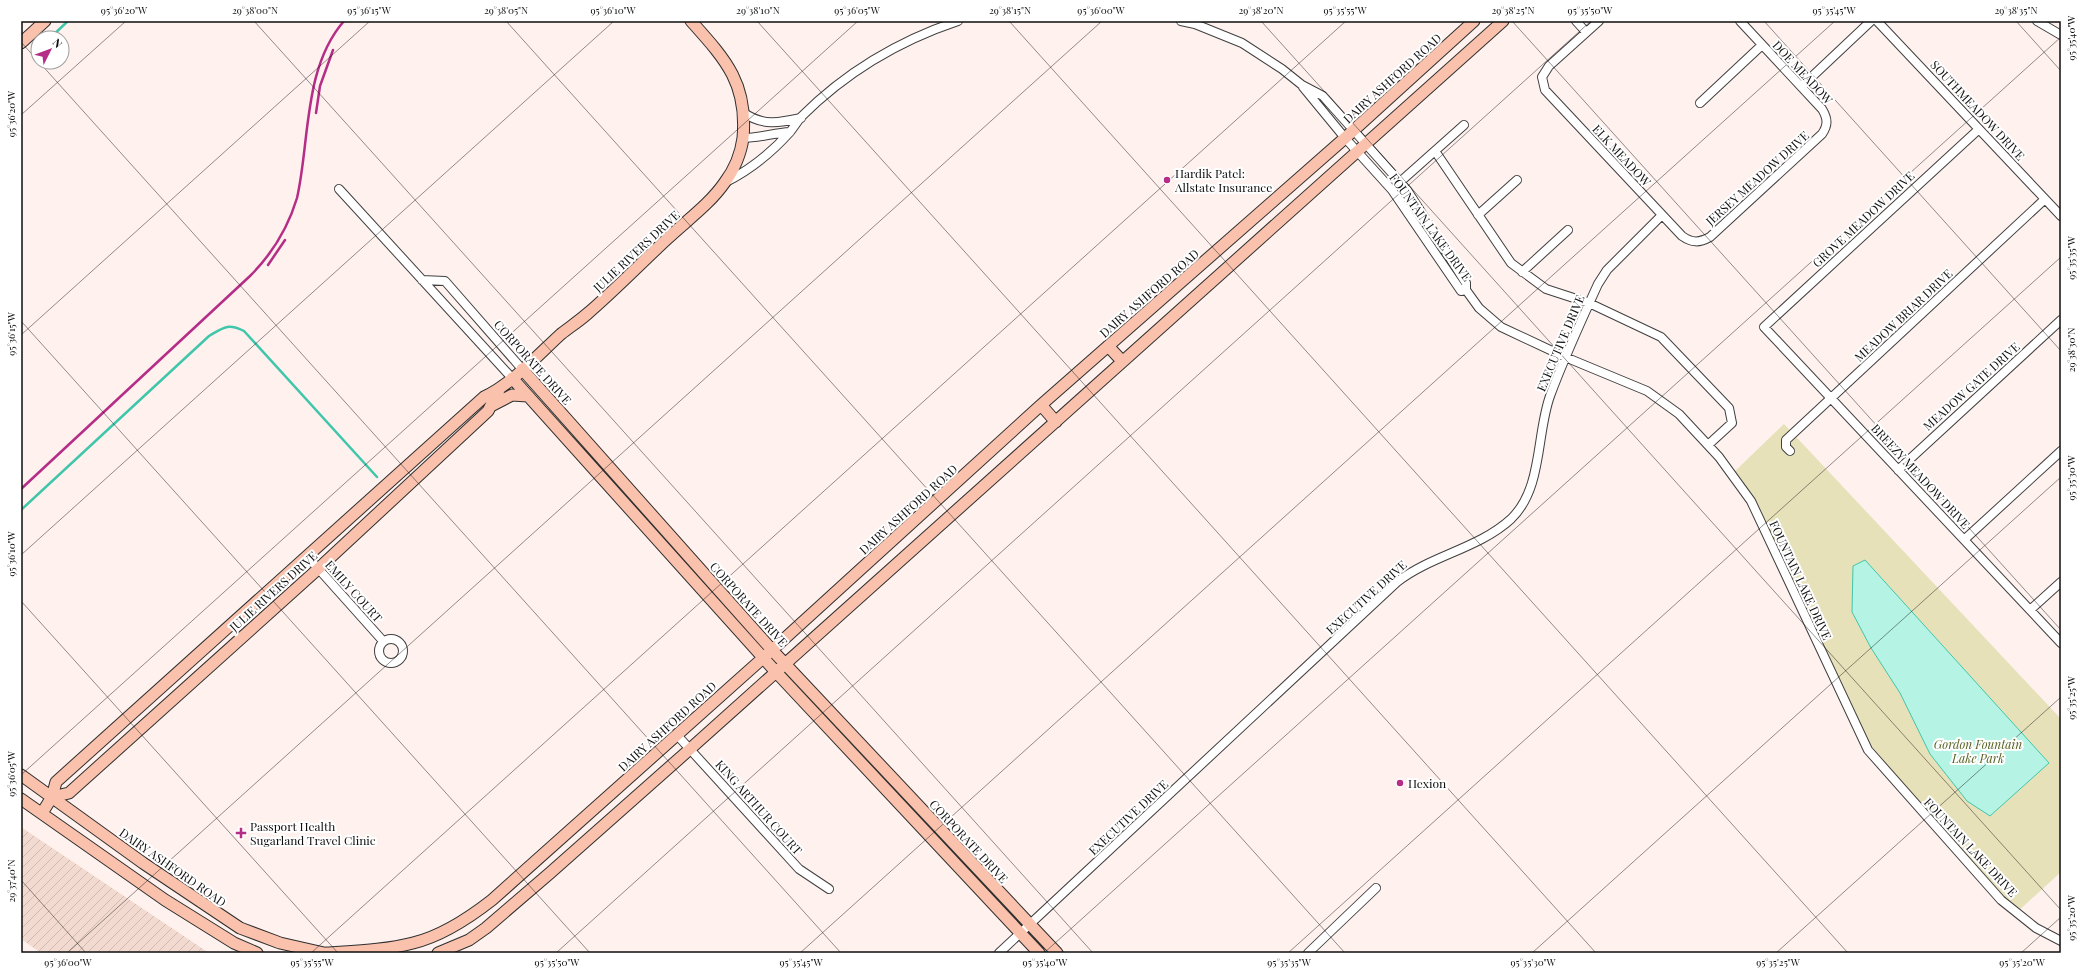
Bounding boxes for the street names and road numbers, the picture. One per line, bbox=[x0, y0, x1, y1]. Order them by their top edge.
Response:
street label: DAIRY ASHFORD ROAD bbox=[1340, 29, 1445, 126]
street label: DOE MEADOW bbox=[1769, 37, 1837, 107]
street label: SOUTHMEADOW DRIVE bbox=[1927, 57, 2029, 163]
street label: ELK MEADOW bbox=[1589, 121, 1655, 189]
street label: JERSEY MEADOW DRIVE bbox=[1701, 127, 1812, 229]
street label: GROVE MEADOW DRIVE bbox=[1809, 167, 1917, 271]
street label: FOUNTAIN LAKE DRIVE bbox=[1386, 170, 1476, 284]
street label: JULIE RIVERS DRIVE bbox=[589, 207, 683, 296]
street label: DAIRY ASHFORD ROAD bbox=[1096, 245, 1202, 341]
street label: MEADOW BRIAR DRIVE bbox=[1851, 265, 1955, 365]
street label: EXECUTIVE DRIVE bbox=[1532, 292, 1588, 394]
street label: CORPORATE DRIVE bbox=[491, 316, 575, 408]
street label: MEADOW GATE DRIVE bbox=[1919, 338, 2023, 434]
street label: BREEZY MEADOW DRIVE bbox=[1868, 420, 1974, 532]
street label: DAIRY ASHFORD ROAD bbox=[856, 460, 961, 557]
street label: FOUNTAIN LAKE DRIVE bbox=[1766, 518, 1836, 642]
street label: JULIE RIVERS DRIVE bbox=[225, 547, 320, 635]
street label: EXECUTIVE DRIVE bbox=[1322, 556, 1410, 638]
street label: EMILY COURT bbox=[322, 557, 386, 626]
street label: CORPORATE DRIVE bbox=[707, 558, 791, 650]
street label: DAIRY ASHFORD ROAD bbox=[615, 677, 720, 774]
street label: KING ARTHUR COURT bbox=[712, 756, 806, 858]
street label: EXECUTIVE DRIVE bbox=[1085, 776, 1171, 858]
street label: FOUNTAIN LAKE DRIVE bbox=[1921, 794, 2021, 900]
street label: CORPORATE DRIVE bbox=[926, 796, 1012, 886]
street label: DAIRY ASHFORD ROAD bbox=[116, 824, 230, 910]

